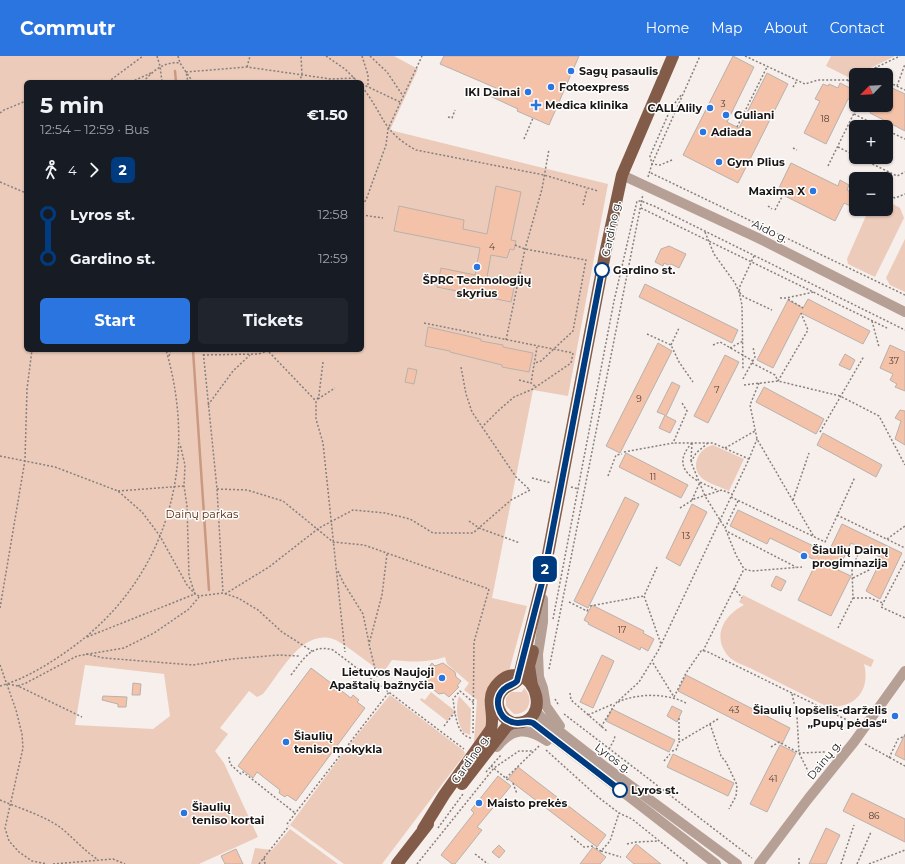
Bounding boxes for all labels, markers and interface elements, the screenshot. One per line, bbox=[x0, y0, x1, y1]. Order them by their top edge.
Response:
text: Commutr bbox=[20, 17, 115, 40]
text: Home bbox=[646, 19, 689, 37]
text: Map bbox=[711, 19, 742, 37]
text: About bbox=[764, 19, 808, 37]
text: Contact bbox=[830, 19, 885, 37]
place label: Sagų pasaulis bbox=[579, 64, 658, 78]
marker: Sagų pasaulis bbox=[566, 66, 576, 76]
north arrow bbox=[849, 68, 893, 112]
map controls bbox=[849, 68, 893, 216]
place label: Fotoexpress bbox=[559, 80, 629, 94]
marker: Fotoexpress bbox=[546, 82, 556, 92]
place label: IKI Dainai bbox=[465, 85, 520, 99]
marker: IKI Dainai bbox=[523, 87, 533, 97]
text: 5 min bbox=[40, 92, 104, 119]
place label: Medica klinika bbox=[545, 98, 629, 112]
house number: 3 bbox=[720, 98, 726, 109]
marker: Medica klinika bbox=[530, 99, 542, 111]
place label: CALLAlily bbox=[647, 101, 702, 115]
marker: CALLAlily bbox=[705, 103, 715, 113]
text: €1.50 bbox=[307, 105, 348, 124]
place label: Guliani bbox=[734, 108, 774, 122]
marker: Guliani bbox=[721, 110, 731, 120]
house number: 18 bbox=[821, 113, 830, 124]
button: + bbox=[849, 120, 893, 164]
text: 12:54 – 12:59 · Bus bbox=[40, 121, 149, 137]
place label: Adiada bbox=[710, 125, 752, 139]
marker: Adiada bbox=[698, 127, 708, 137]
place label: Gym Plius bbox=[727, 155, 785, 169]
marker: Gym Plius bbox=[714, 157, 724, 167]
icon: walk bbox=[40, 159, 62, 181]
icon: forward bbox=[83, 159, 105, 181]
text: 2 bbox=[119, 161, 127, 179]
text: 4 bbox=[68, 162, 77, 178]
button: − bbox=[849, 172, 893, 216]
place label: Maxima X bbox=[749, 184, 805, 198]
marker: Maxima X bbox=[808, 186, 818, 196]
street label: Gardino g. bbox=[598, 200, 624, 258]
text: Lyros st. bbox=[70, 205, 135, 224]
text: 12:58 bbox=[318, 206, 348, 222]
street label: Aido g. bbox=[750, 216, 790, 246]
house number: 4 bbox=[489, 241, 495, 252]
text: Gardino st. bbox=[70, 249, 155, 268]
text: 12:59 bbox=[318, 250, 348, 266]
marker: ŠPRC Technologijų skyrius bbox=[472, 262, 482, 272]
marker: Gardino st. bbox=[594, 262, 610, 278]
place label: Gardino st. bbox=[613, 263, 676, 277]
place label: ŠPRC Technologijų skyrius bbox=[423, 273, 532, 300]
button: Start bbox=[40, 298, 190, 344]
button: Tickets bbox=[198, 298, 348, 344]
house number: 37 bbox=[889, 355, 899, 366]
house number: 7 bbox=[714, 384, 720, 395]
house number: 9 bbox=[636, 393, 642, 404]
house number: 11 bbox=[650, 471, 656, 482]
park label: Dainų parkas bbox=[166, 507, 239, 521]
house number: 13 bbox=[682, 530, 690, 541]
place label: Šiaulių Dainų progimnazija bbox=[812, 543, 889, 570]
marker: Šiaulių Dainų progimnazija bbox=[799, 551, 809, 561]
line badge: 2 bbox=[532, 556, 558, 582]
text: 2 bbox=[541, 560, 549, 578]
house number: 17 bbox=[618, 624, 626, 635]
place label: Lietuvos Naujoji Apaštalų bažnyčia bbox=[328, 665, 434, 692]
marker: Lietuvos Naujoji Apaštalų bažnyčia bbox=[437, 673, 447, 683]
place label: Šiaulių lopšelis-darželis „Pupų pėdas“ bbox=[753, 703, 888, 730]
house number: 43 bbox=[729, 704, 739, 715]
marker: Šiaulių lopšelis-darželis „Pupų pėdas“ bbox=[890, 711, 900, 721]
place label: Šiaulių teniso mokykla bbox=[294, 729, 382, 756]
street label: Gardino g. bbox=[448, 732, 492, 786]
marker: Šiaulių teniso mokykla bbox=[281, 737, 291, 747]
street label: Dainų g. bbox=[804, 738, 844, 782]
street label: Lyros g. bbox=[592, 740, 634, 776]
house number: 41 bbox=[769, 773, 777, 784]
marker: Lyros st. bbox=[612, 782, 628, 798]
place label: Lyros st. bbox=[631, 783, 679, 797]
place label: Maisto prekės bbox=[487, 796, 567, 810]
marker: Maisto prekės bbox=[474, 798, 484, 808]
place label: Šiaulių teniso kortai bbox=[192, 800, 264, 827]
marker: Šiaulių teniso kortai bbox=[179, 808, 189, 818]
house number: 86 bbox=[868, 810, 880, 821]

